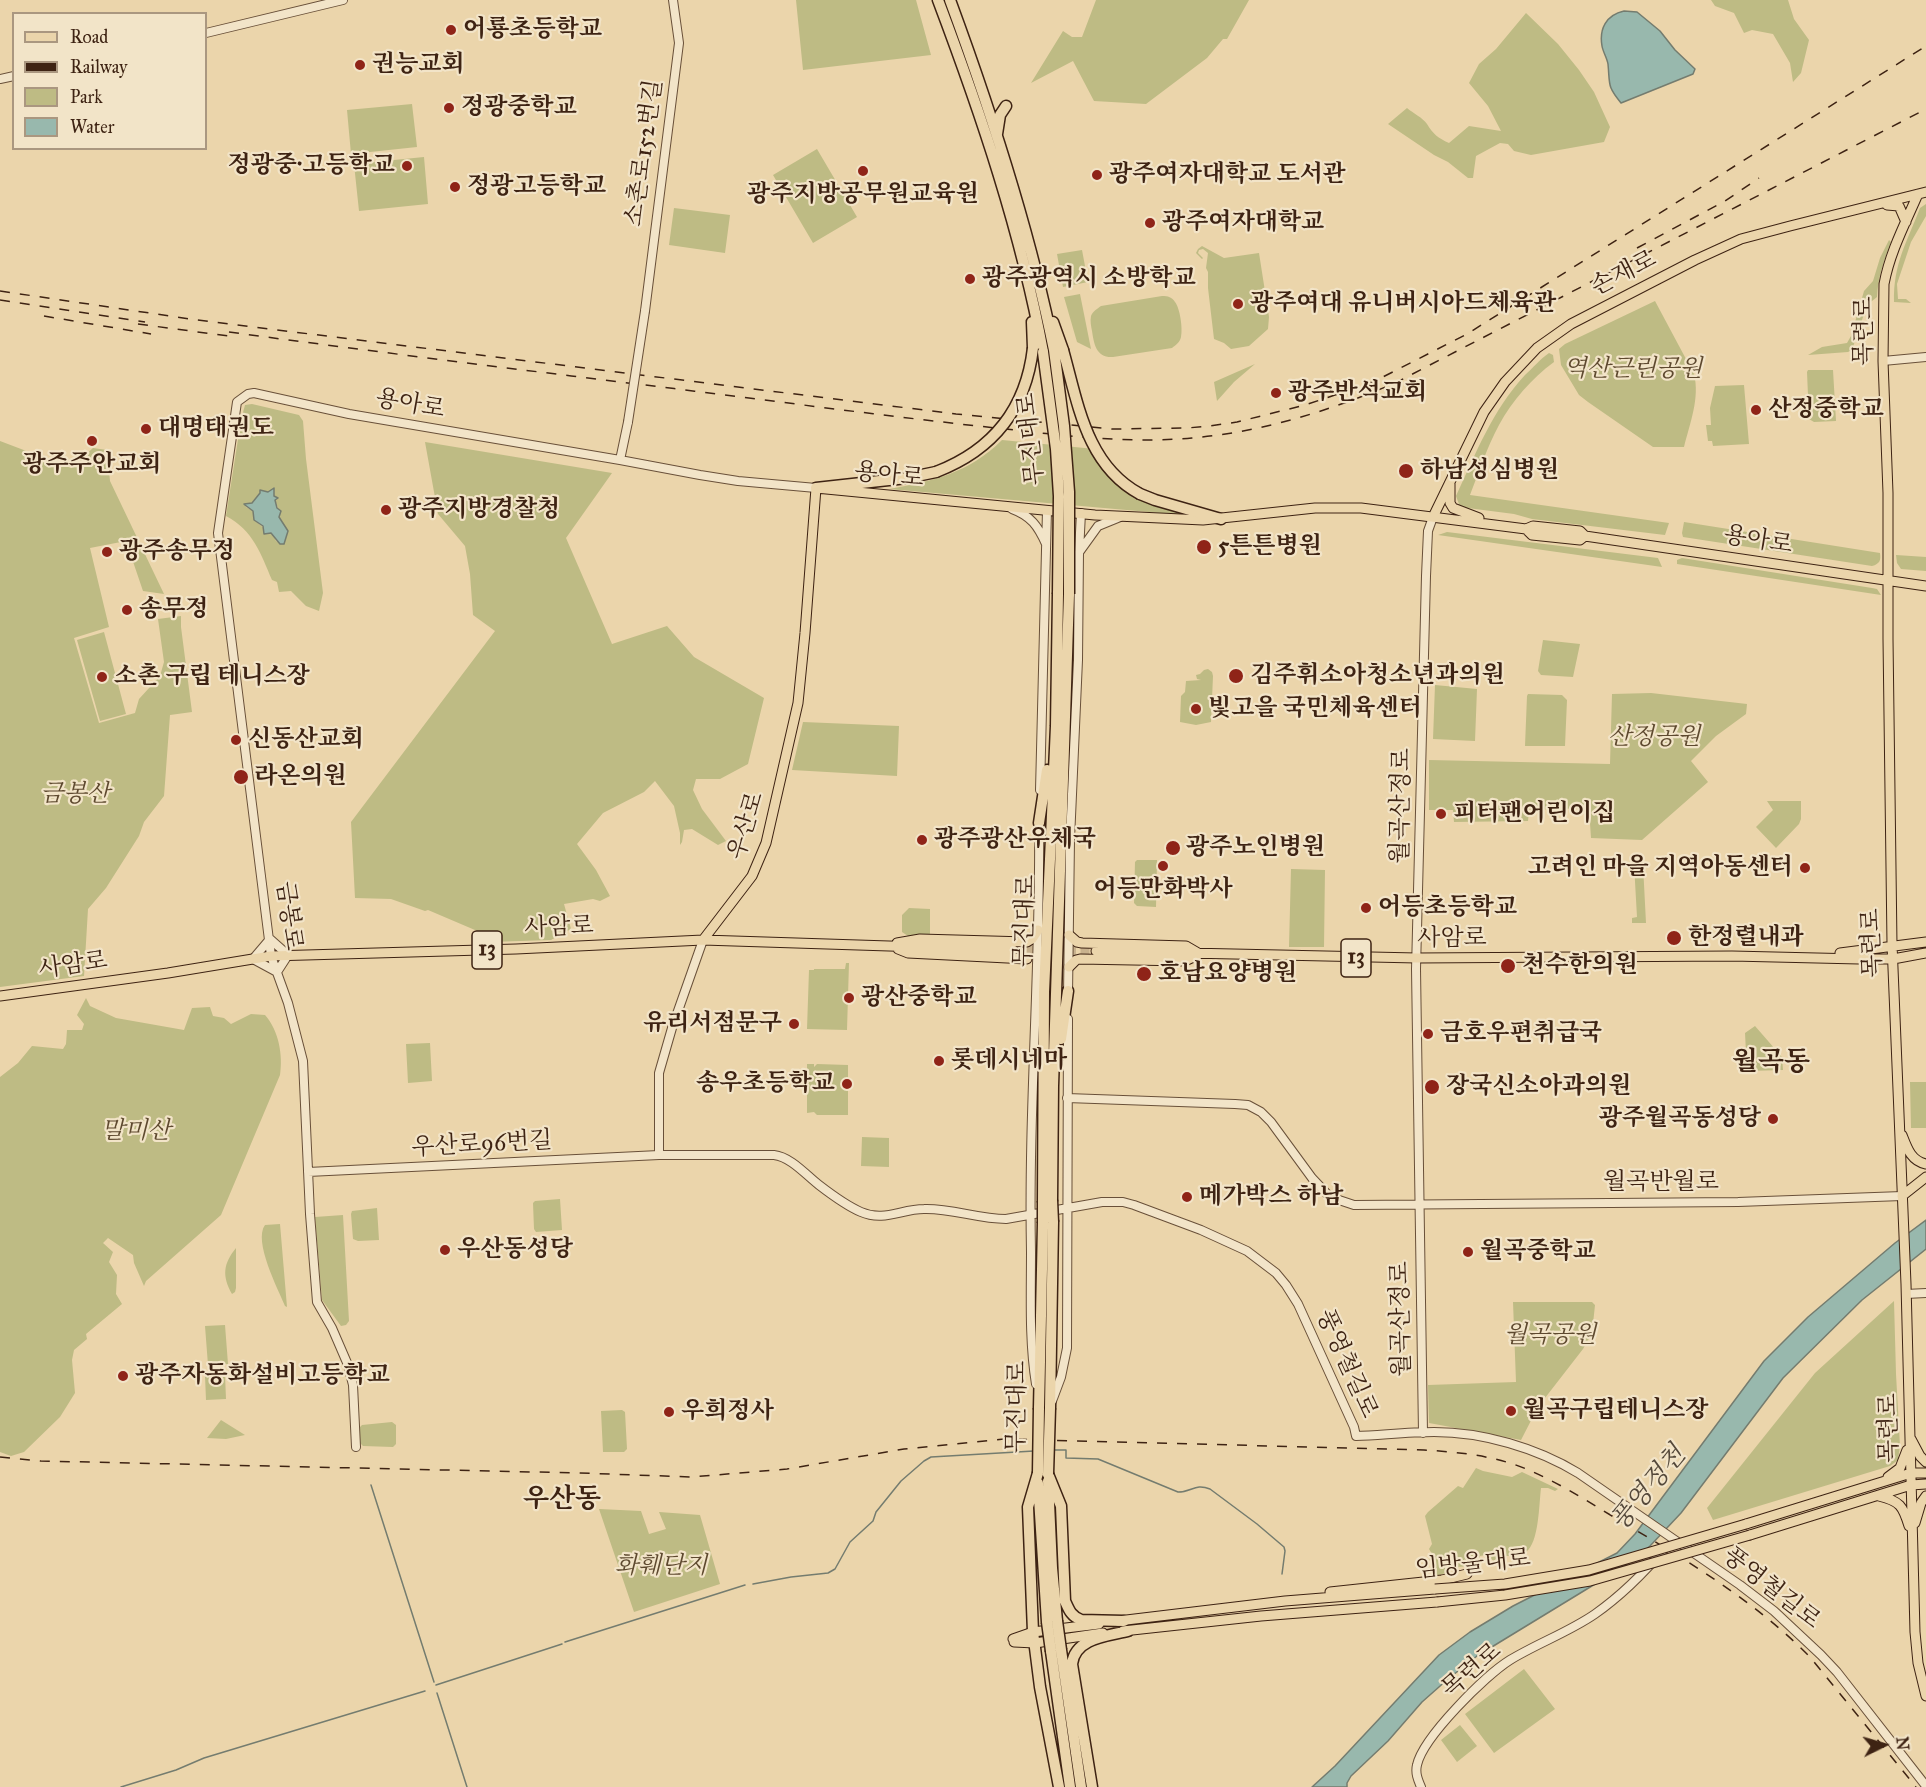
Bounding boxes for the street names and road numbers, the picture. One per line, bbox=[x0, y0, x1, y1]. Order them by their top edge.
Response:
street label: 소촌로152번길 bbox=[620, 78, 670, 228]
street label: 손재로 bbox=[1586, 245, 1662, 303]
street label: 목련로 bbox=[1851, 296, 1879, 366]
street label: 용아로 bbox=[373, 385, 447, 425]
street label: 무진대로 bbox=[1013, 391, 1051, 487]
street label: 용아로 bbox=[853, 458, 925, 494]
street label: 용아로 bbox=[1721, 521, 1795, 561]
street label: 월곡산정로 bbox=[1387, 748, 1417, 864]
street label: 우산로 bbox=[723, 789, 771, 863]
street label: 무진대로 bbox=[1010, 874, 1042, 968]
street label: 금봉로 bbox=[269, 880, 307, 952]
street label: 목련로 bbox=[1857, 908, 1889, 978]
street label: 사암로 bbox=[524, 912, 594, 944]
street label: 사암로 bbox=[1417, 925, 1487, 953]
road number: 13 bbox=[472, 931, 502, 969]
road number: 13 bbox=[1341, 939, 1371, 977]
street label: 사암로 bbox=[37, 947, 109, 985]
street label: 우산로96번길 bbox=[411, 1127, 553, 1163]
street label: 월곡반월로 bbox=[1603, 1169, 1719, 1197]
street label: 월곡산정로 bbox=[1387, 1261, 1417, 1377]
street label: 풍영철길로 bbox=[1309, 1305, 1383, 1423]
street label: 무진대로 bbox=[1003, 1360, 1033, 1454]
street label: 목련로 bbox=[1875, 1393, 1905, 1463]
street label: 풍영철길로 bbox=[1716, 1542, 1826, 1636]
street label: 임방울대로 bbox=[1414, 1545, 1532, 1585]
street label: 목련로 bbox=[1436, 1637, 1508, 1705]

